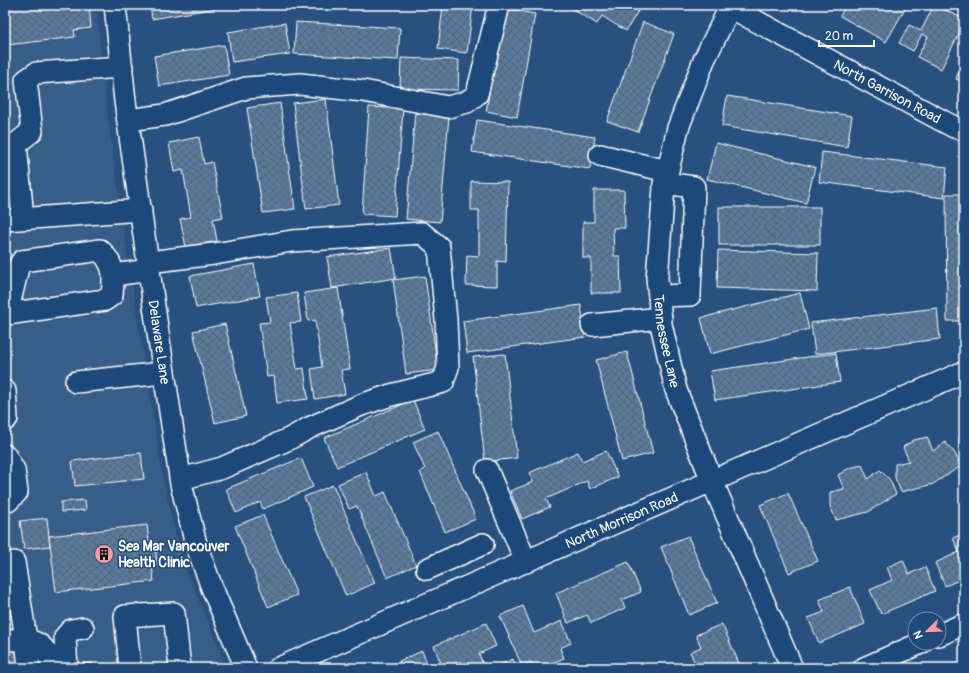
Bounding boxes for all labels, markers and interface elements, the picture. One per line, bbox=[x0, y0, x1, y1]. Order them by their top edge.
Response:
scale bar bbox=[819, 22, 874, 48]
text: 20 m bbox=[825, 29, 854, 44]
street label: North Garrison Road bbox=[831, 56, 944, 127]
street label: Tennessee Lane bbox=[650, 294, 684, 389]
street label: Delaware Lane bbox=[145, 299, 174, 385]
street label: North Morrison Road bbox=[562, 488, 680, 552]
place label: Sea Mar Vancouver Health Clinic bbox=[118, 538, 231, 571]
building icon: Sea Mar Vancouver Health Clinic bbox=[93, 543, 115, 565]
north arrow bbox=[907, 611, 947, 651]
text: N bbox=[911, 628, 926, 641]

